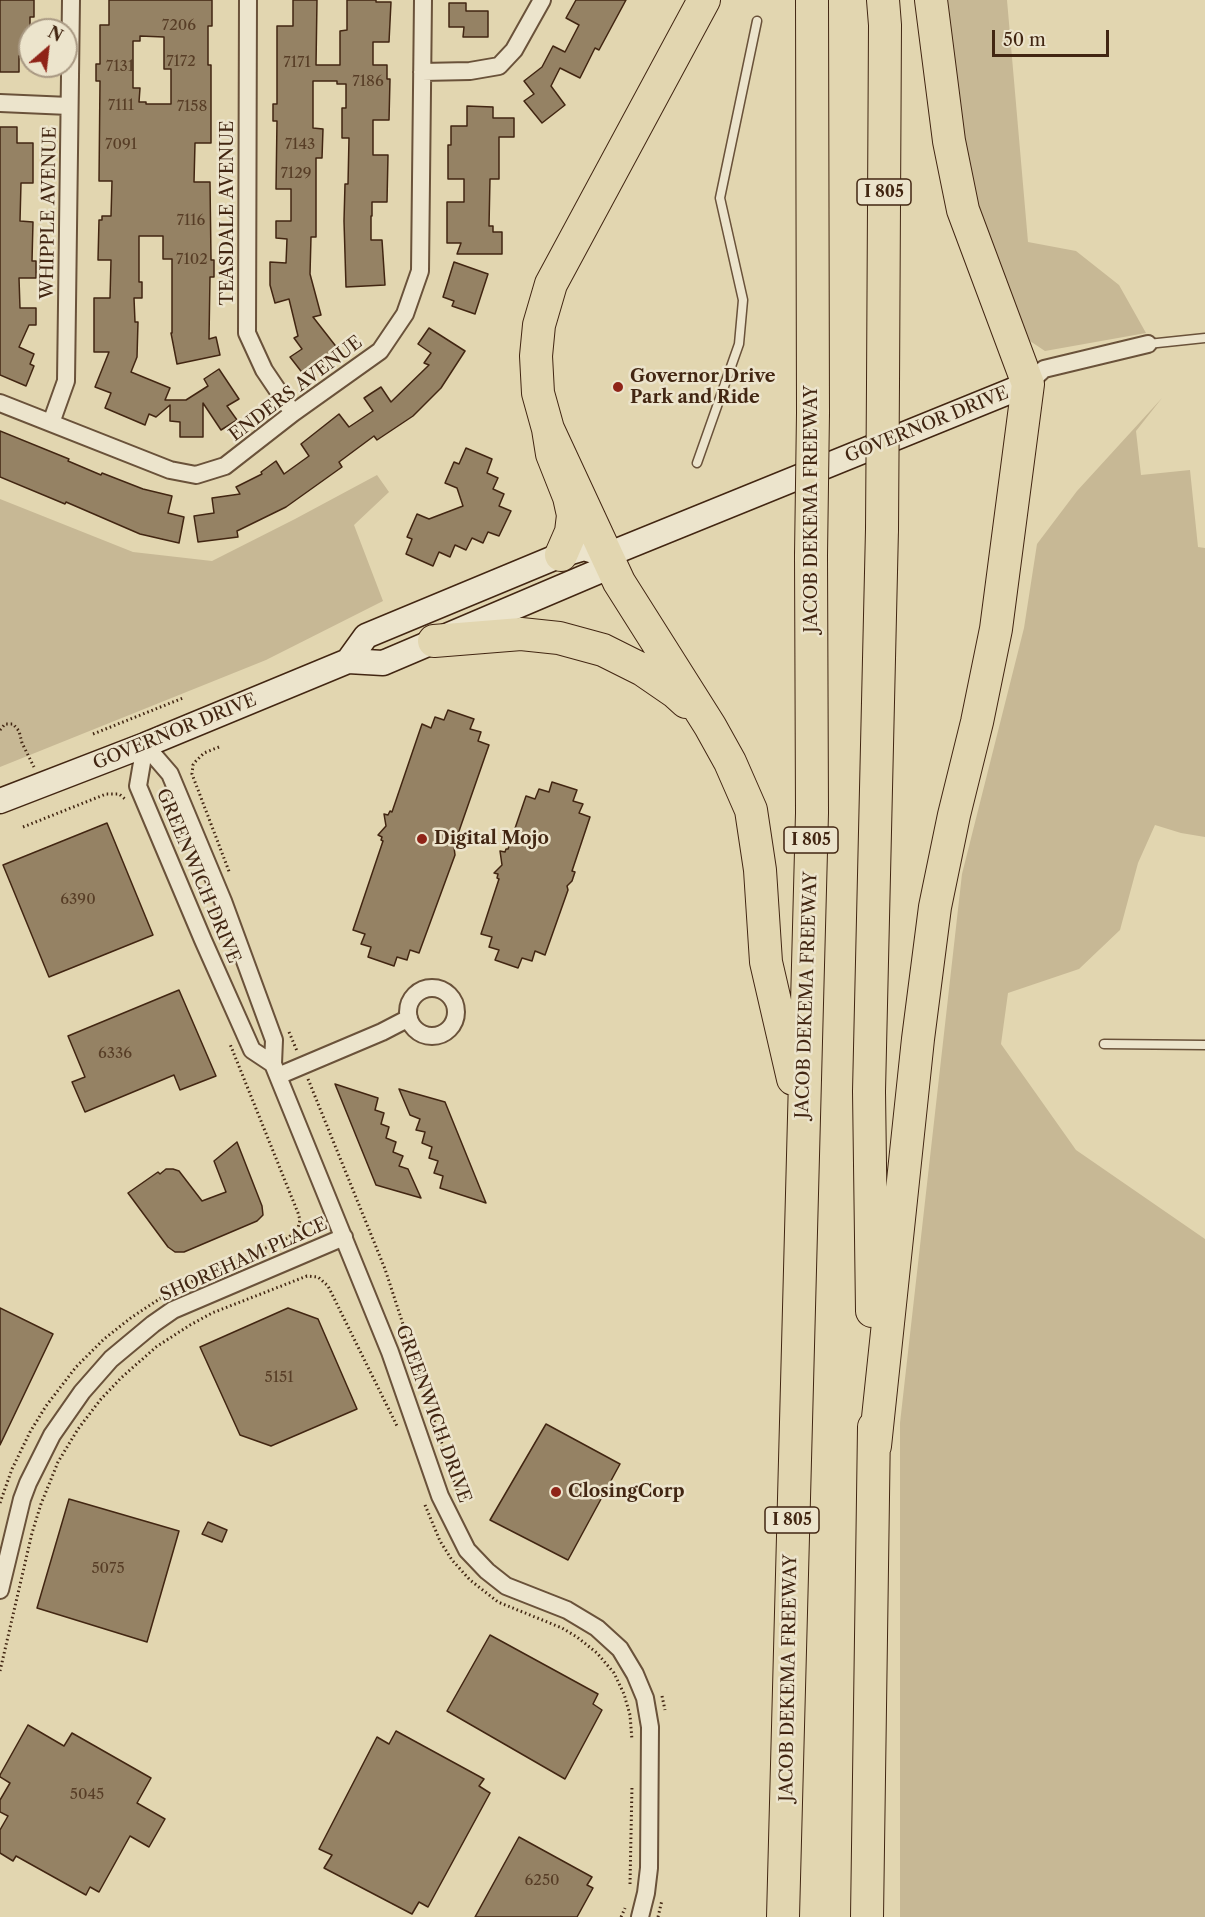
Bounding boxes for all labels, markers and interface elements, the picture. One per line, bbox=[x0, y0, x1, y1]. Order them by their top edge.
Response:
house number: 7206 bbox=[162, 17, 196, 35]
north arrow bbox=[18, 18, 78, 78]
scale bar bbox=[995, 18, 1112, 56]
text: N bbox=[45, 22, 66, 46]
text: 50 m bbox=[1003, 29, 1046, 51]
house number: 7172 bbox=[166, 53, 196, 71]
house number: 7171 bbox=[283, 54, 311, 72]
house number: 7131 bbox=[106, 58, 134, 76]
house number: 7186 bbox=[352, 73, 384, 91]
house number: 7111 bbox=[108, 97, 134, 115]
house number: 7158 bbox=[177, 98, 207, 116]
street label: TEASDALE AVENUE bbox=[217, 121, 239, 305]
street label: WHIPPLE AVENUE bbox=[37, 126, 61, 300]
house number: 7091 bbox=[105, 136, 137, 154]
house number: 7143 bbox=[285, 136, 315, 154]
house number: 7129 bbox=[280, 165, 312, 183]
road number: I 805 bbox=[857, 179, 911, 205]
house number: 7116 bbox=[177, 212, 205, 230]
house number: 7102 bbox=[176, 251, 208, 269]
street label: ENDERS AVENUE bbox=[225, 332, 367, 446]
place label: Governor Drive Park and Ride bbox=[630, 366, 776, 409]
marker: Governor Drive Park and Ride bbox=[611, 380, 625, 394]
street label: GOVERNOR DRIVE bbox=[842, 382, 1012, 468]
street label: JACOB DEKEMA FREEWAY bbox=[801, 385, 823, 633]
street label: GOVERNOR DRIVE bbox=[90, 689, 260, 775]
street label: GREENWICH DRIVE bbox=[151, 786, 245, 966]
road number: I 805 bbox=[784, 827, 838, 853]
place label: Digital Mojo bbox=[434, 828, 549, 850]
marker: Digital Mojo bbox=[415, 832, 429, 846]
street label: JACOB DEKEMA FREEWAY bbox=[792, 871, 822, 1119]
house number: 6390 bbox=[60, 891, 96, 909]
house number: 6336 bbox=[98, 1045, 132, 1063]
street label: SHOREHAM PLACE bbox=[157, 1213, 331, 1307]
street label: GREENWICH DRIVE bbox=[391, 1322, 475, 1506]
house number: 5151 bbox=[265, 1369, 293, 1387]
place label: ClosingCorp bbox=[568, 1481, 684, 1503]
marker: ClosingCorp bbox=[549, 1485, 563, 1499]
road number: I 805 bbox=[765, 1507, 819, 1533]
street label: JACOB DEKEMA FREEWAY bbox=[776, 1554, 802, 1802]
house number: 5075 bbox=[91, 1560, 125, 1578]
house number: 5045 bbox=[70, 1786, 104, 1804]
house number: 6250 bbox=[524, 1872, 560, 1890]

